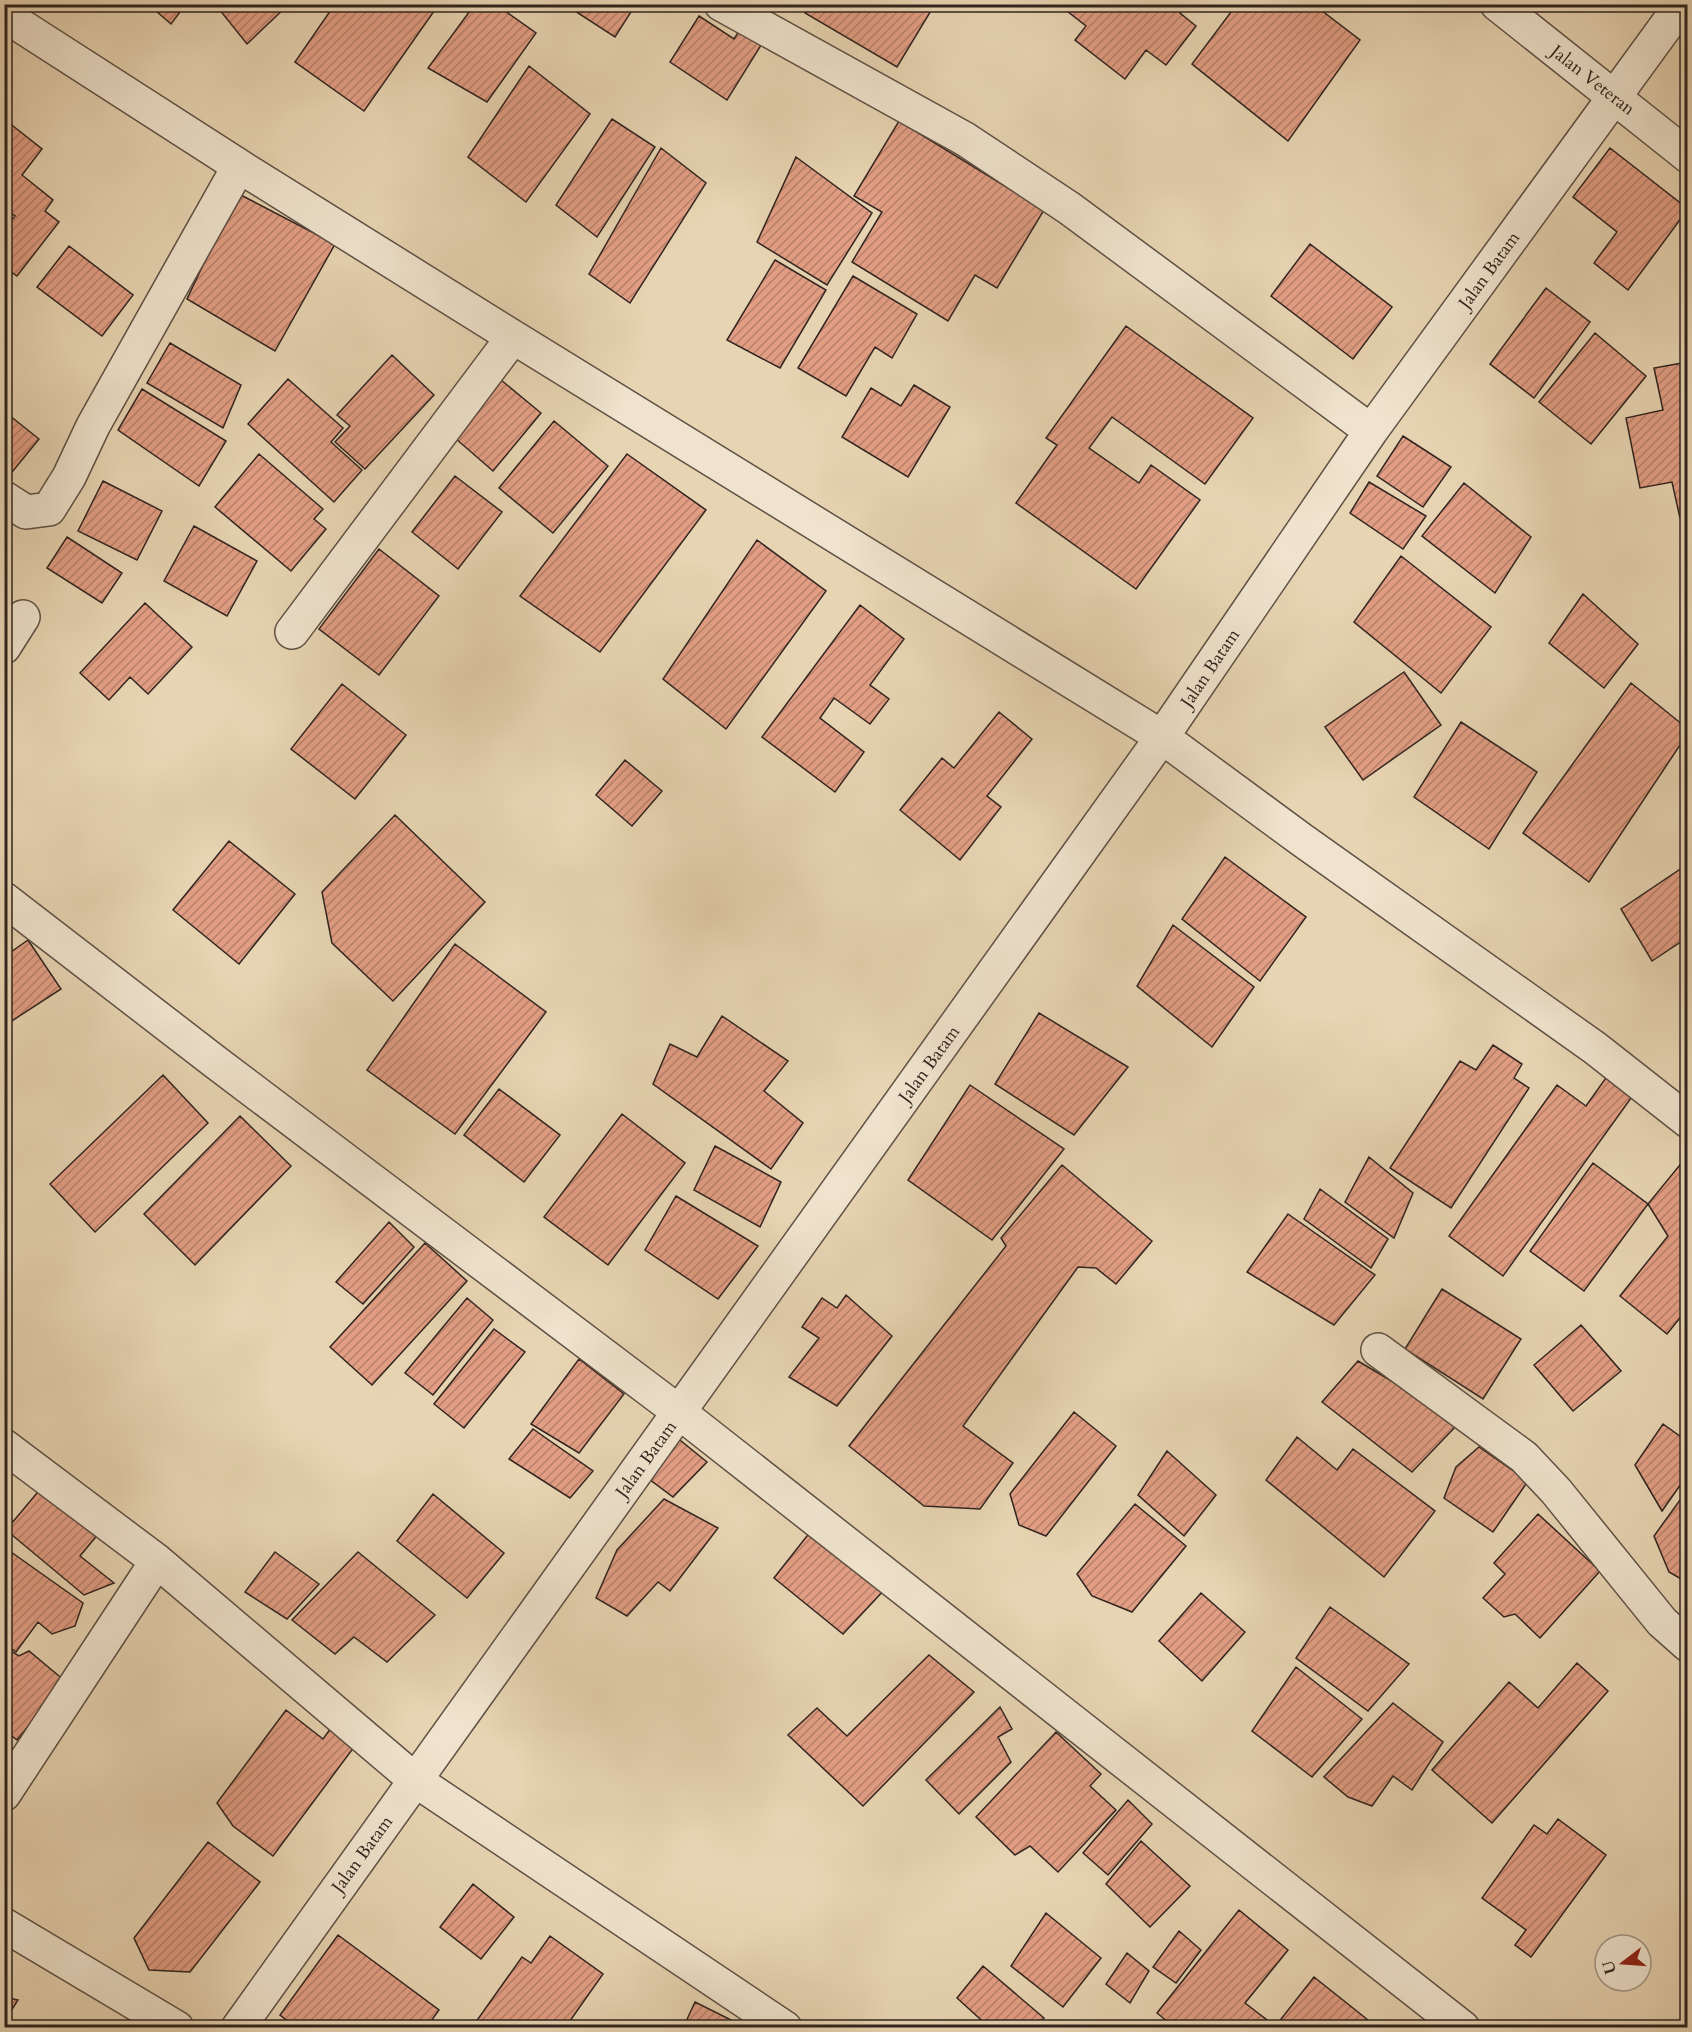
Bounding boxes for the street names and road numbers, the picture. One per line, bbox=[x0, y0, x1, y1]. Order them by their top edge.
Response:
street label: Jalan Veteran bbox=[1543, 38, 1641, 122]
street label: Jalan Batam bbox=[1451, 226, 1526, 316]
street label: Jalan Batam bbox=[1173, 623, 1246, 715]
street label: Jalan Batam bbox=[891, 1020, 966, 1110]
street label: Jalan Batam bbox=[608, 1415, 683, 1505]
street label: Jalan Batam bbox=[324, 1810, 399, 1900]

